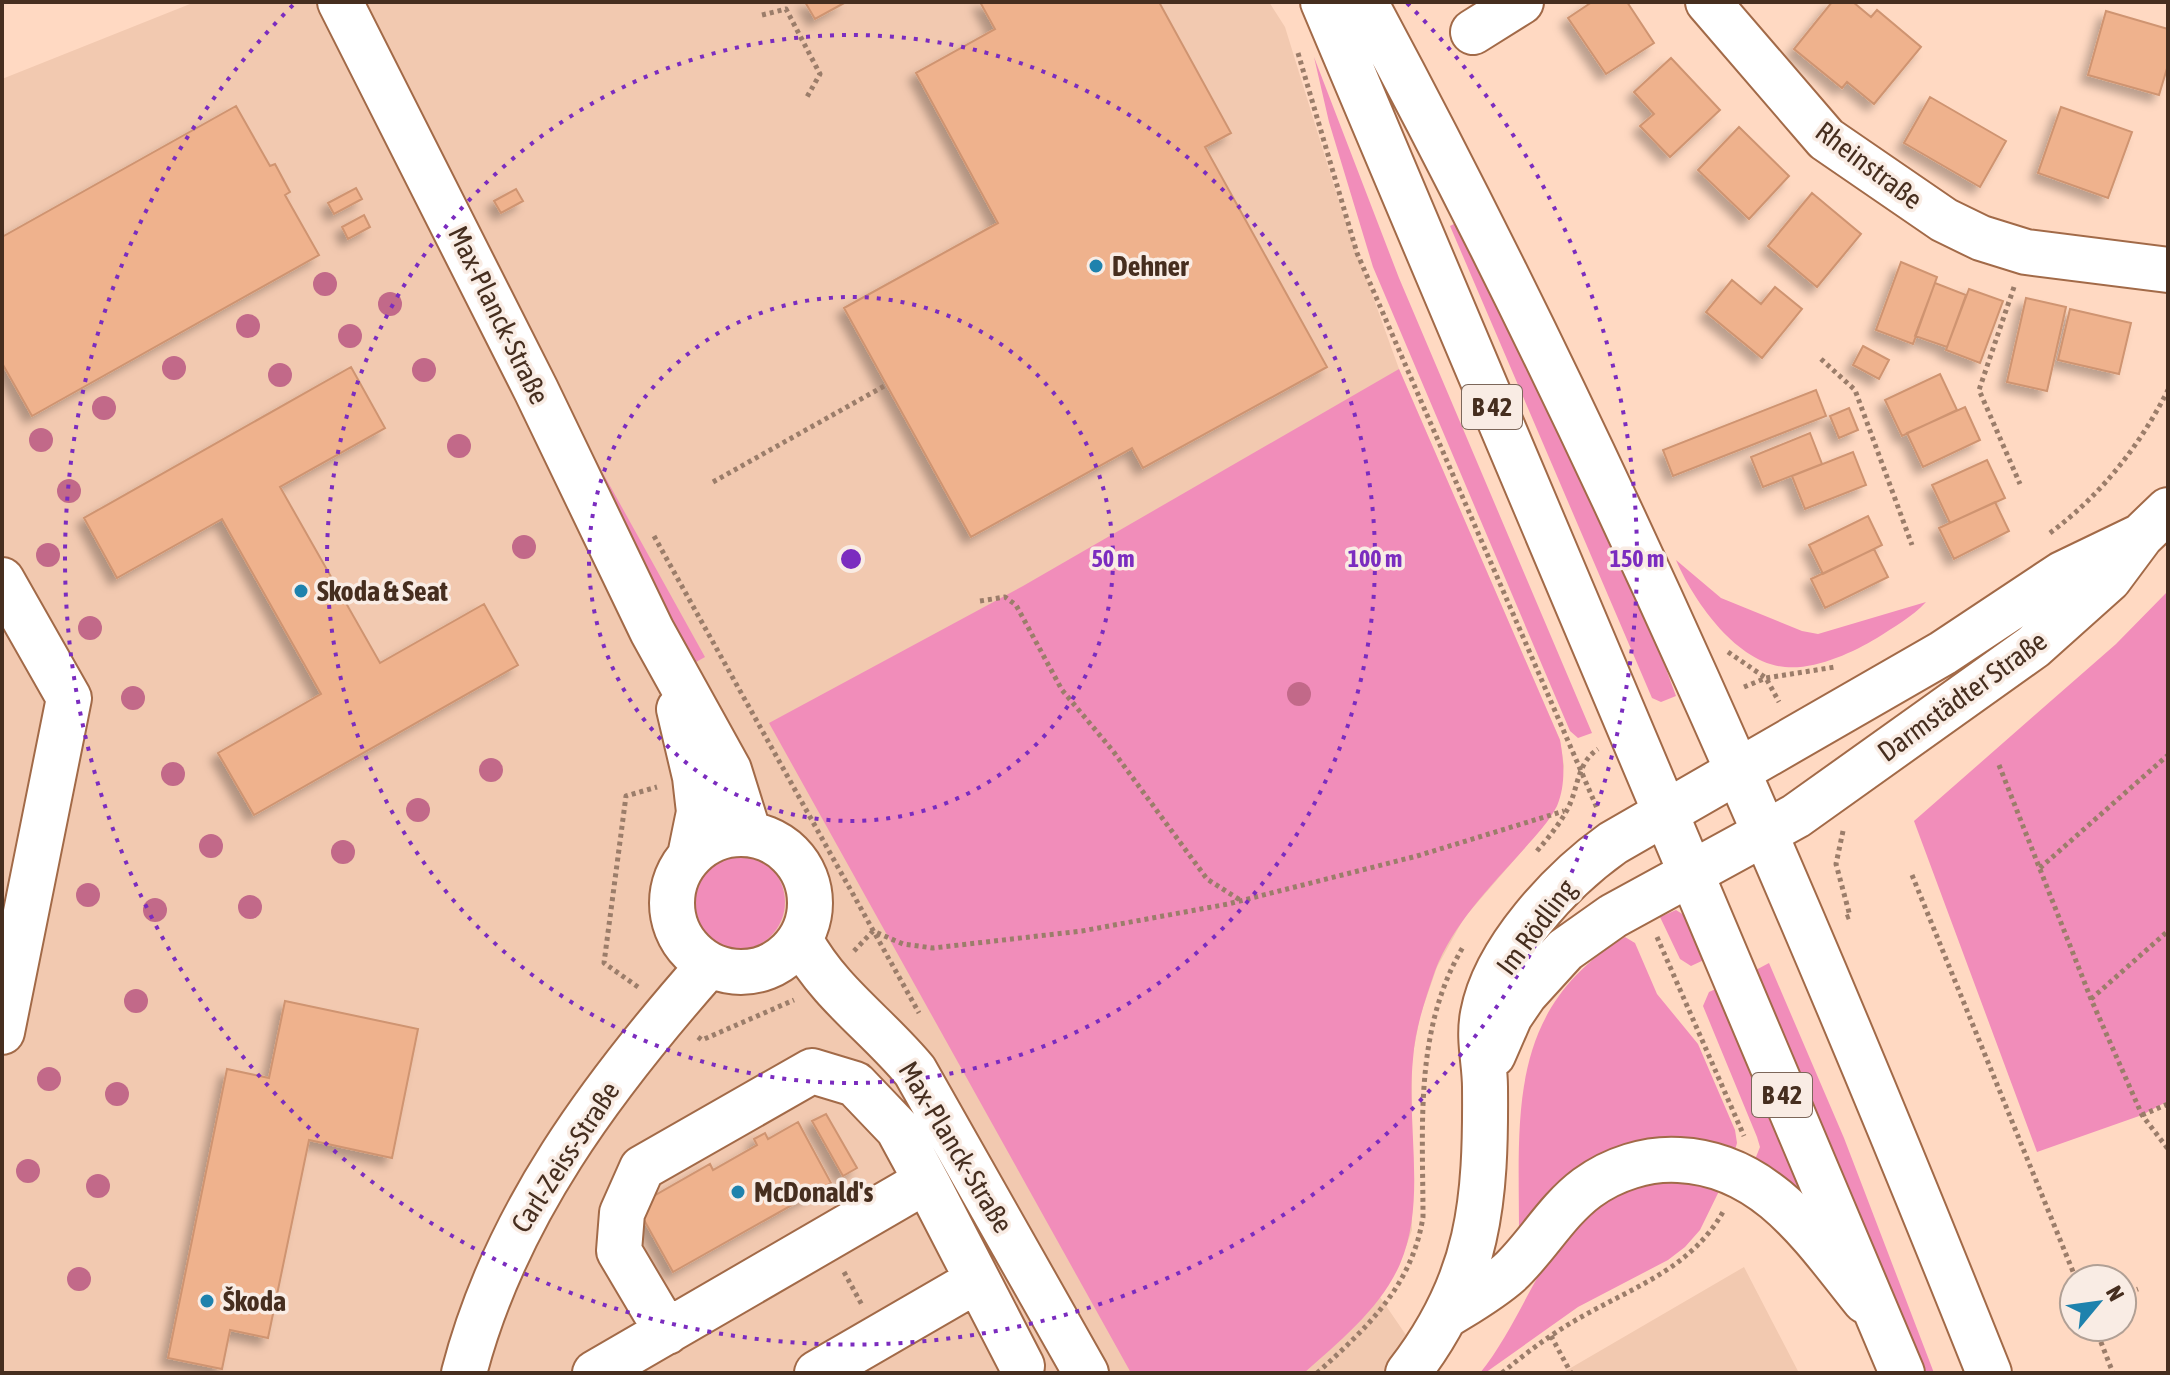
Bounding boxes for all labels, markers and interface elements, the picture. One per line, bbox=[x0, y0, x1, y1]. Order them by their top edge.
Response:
street label: Rheinstraße bbox=[1810, 115, 1928, 215]
street label: Max-Planck-Straße bbox=[442, 221, 556, 409]
place label: Dehner bbox=[1112, 250, 1189, 282]
marker: Dehner bbox=[1087, 257, 1105, 275]
road number: B 42 bbox=[1462, 385, 1522, 429]
centre of rings bbox=[837, 545, 865, 573]
text: 50 m bbox=[1091, 545, 1135, 572]
text: 100 m bbox=[1348, 545, 1402, 572]
text: 150 m bbox=[1610, 545, 1664, 572]
place label: Skoda & Seat bbox=[317, 575, 448, 607]
marker: Skoda & Seat bbox=[292, 582, 310, 600]
street label: Darmstädter Straße bbox=[1872, 624, 2052, 768]
street label: Im Rödling bbox=[1490, 873, 1582, 981]
street label: Max-Planck-Straße bbox=[892, 1056, 1020, 1238]
road number: B 42 bbox=[1752, 1073, 1812, 1117]
street label: Carl-Zeiss-Straße bbox=[504, 1076, 626, 1238]
place label: McDonald's bbox=[754, 1176, 874, 1208]
marker: McDonald's bbox=[729, 1183, 747, 1201]
north arrow bbox=[2058, 1263, 2138, 1343]
text: N bbox=[2101, 1281, 2130, 1305]
place label: Škoda bbox=[223, 1285, 286, 1317]
marker: Škoda bbox=[198, 1292, 216, 1310]

